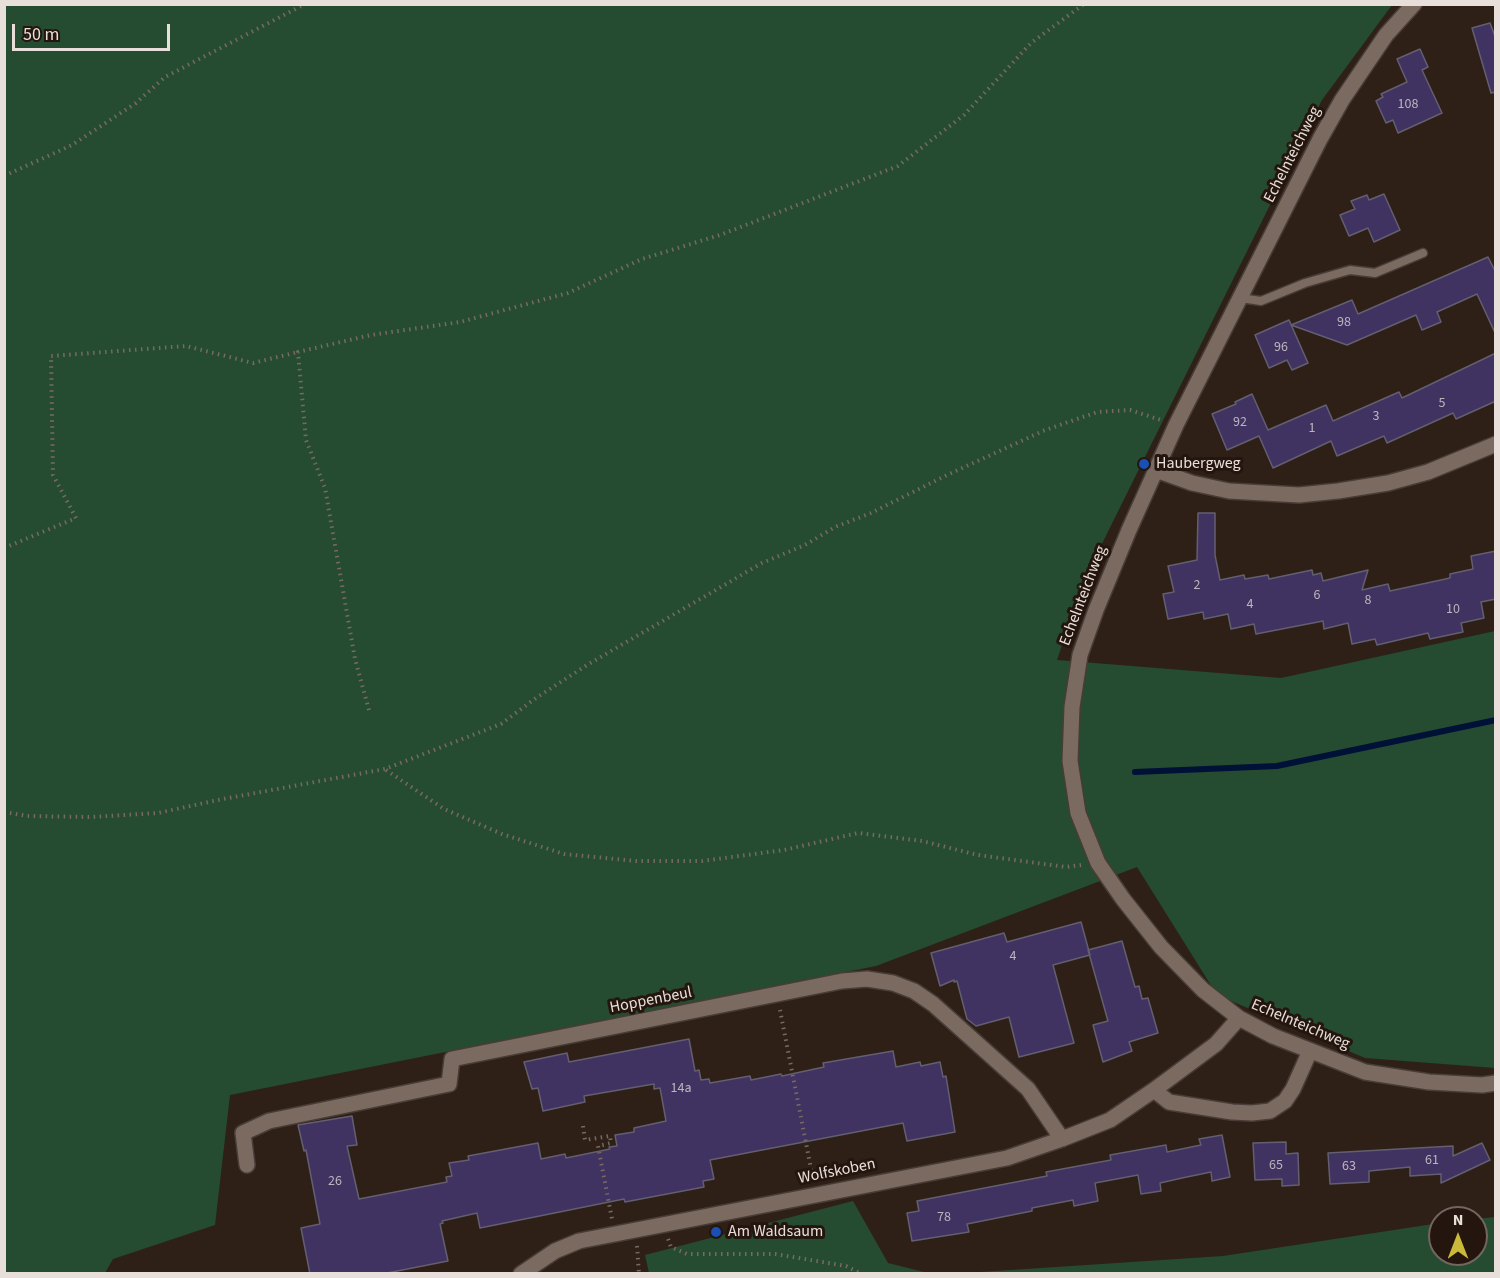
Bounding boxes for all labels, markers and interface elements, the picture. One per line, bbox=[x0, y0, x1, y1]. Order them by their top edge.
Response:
scale bar bbox=[15, 12, 172, 50]
text: 50 m bbox=[23, 22, 59, 47]
house number: 108 bbox=[1398, 97, 1418, 113]
street label: Echelnteichweg bbox=[1261, 104, 1325, 206]
house number: 98 bbox=[1337, 315, 1351, 331]
house number: 96 bbox=[1274, 340, 1288, 356]
house number: 5 bbox=[1439, 396, 1445, 412]
house number: 3 bbox=[1373, 409, 1379, 425]
house number: 92 bbox=[1233, 415, 1247, 431]
house number: 1 bbox=[1309, 421, 1315, 437]
place label: Haubergweg bbox=[1156, 454, 1241, 474]
marker: Haubergweg bbox=[1137, 457, 1151, 471]
street label: Echelnteichweg bbox=[1056, 543, 1112, 649]
house number: 2 bbox=[1194, 578, 1200, 594]
house number: 6 bbox=[1314, 588, 1320, 604]
house number: 8 bbox=[1365, 593, 1371, 609]
house number: 4 bbox=[1247, 597, 1253, 613]
house number: 10 bbox=[1446, 602, 1460, 618]
house number: 4 bbox=[1010, 949, 1016, 965]
street label: Hoppenbeul bbox=[608, 984, 694, 1018]
street label: Echelnteichweg bbox=[1248, 996, 1352, 1054]
house number: 14a bbox=[671, 1081, 691, 1097]
house number: 61 bbox=[1425, 1153, 1439, 1169]
street label: Wolfskoben bbox=[797, 1155, 877, 1189]
house number: 65 bbox=[1269, 1158, 1283, 1174]
house number: 63 bbox=[1342, 1159, 1356, 1175]
house number: 26 bbox=[328, 1174, 342, 1190]
north arrow bbox=[1428, 1206, 1488, 1266]
text: N bbox=[1453, 1209, 1463, 1231]
house number: 78 bbox=[937, 1210, 951, 1226]
place label: Am Waldsaum bbox=[728, 1222, 823, 1242]
marker: Am Waldsaum bbox=[709, 1225, 723, 1239]

